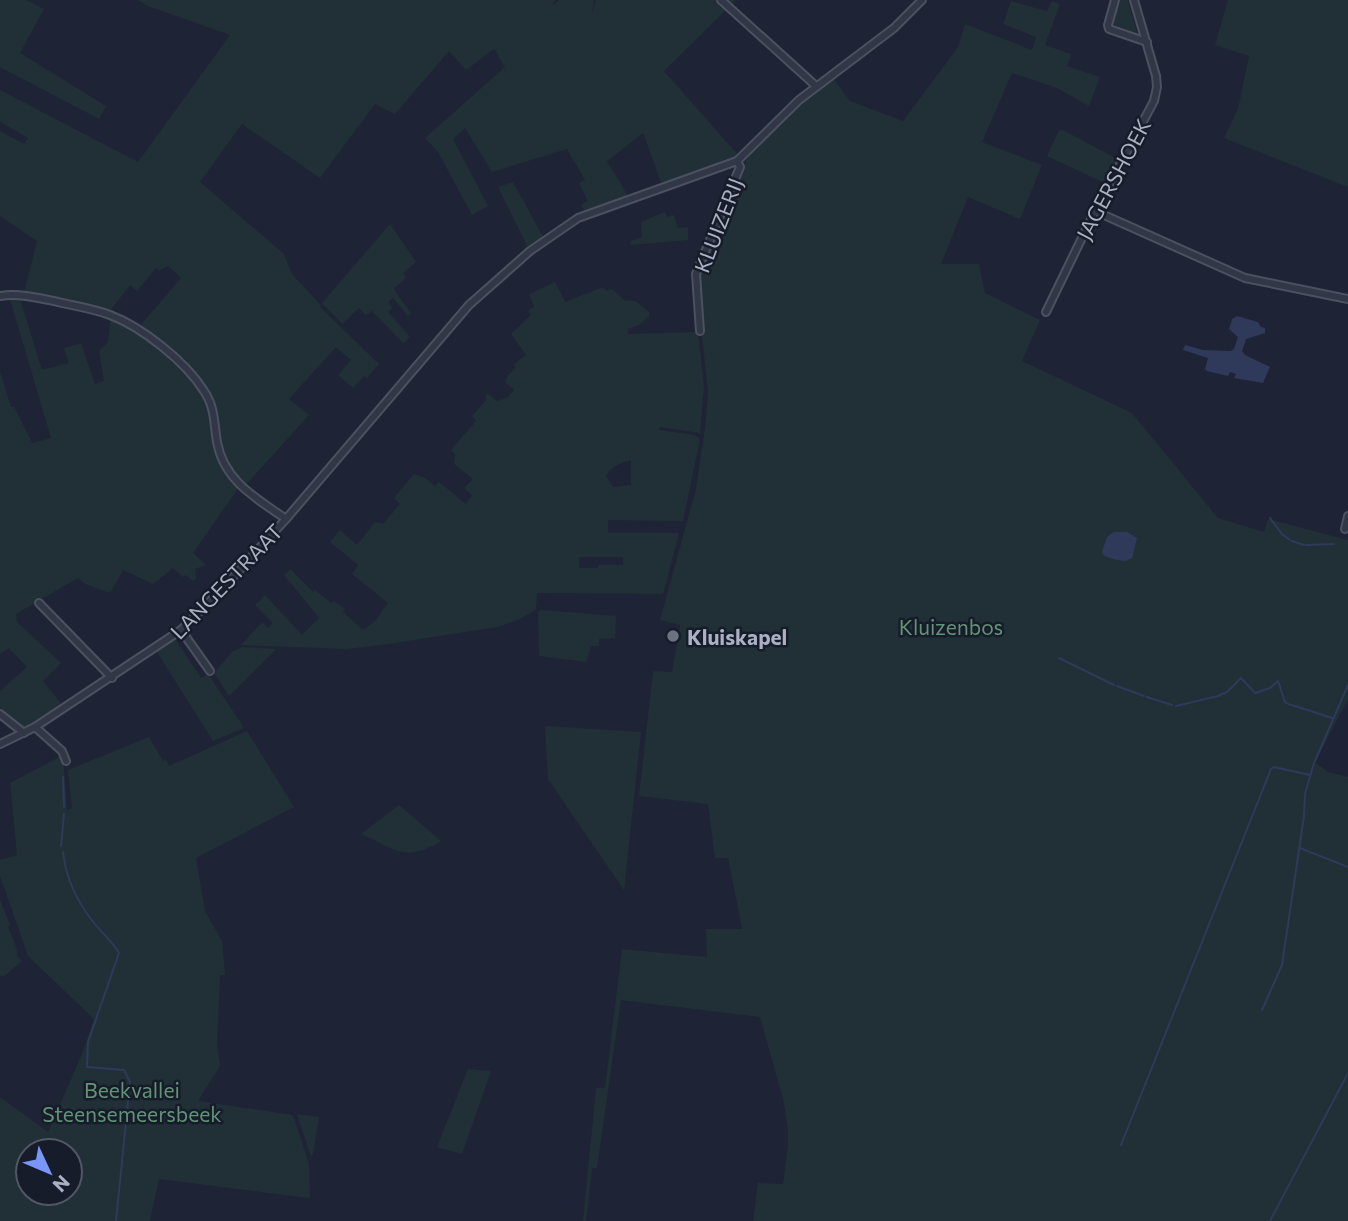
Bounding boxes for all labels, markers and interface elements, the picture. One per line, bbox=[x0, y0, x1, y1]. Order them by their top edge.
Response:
street label: JAGERSHOEK bbox=[1071, 114, 1155, 244]
street label: KLUIZERIJ bbox=[688, 174, 748, 276]
street label: LANGESTRAAT bbox=[165, 518, 287, 644]
park label: Kluizenbos bbox=[899, 614, 1003, 639]
place label: Kluiskapel bbox=[687, 624, 787, 649]
marker: Kluiskapel bbox=[665, 628, 681, 644]
park label: Beekvallei Steensemeersbeek bbox=[42, 1077, 222, 1126]
north arrow bbox=[14, 1137, 84, 1207]
text: N bbox=[48, 1171, 75, 1197]

